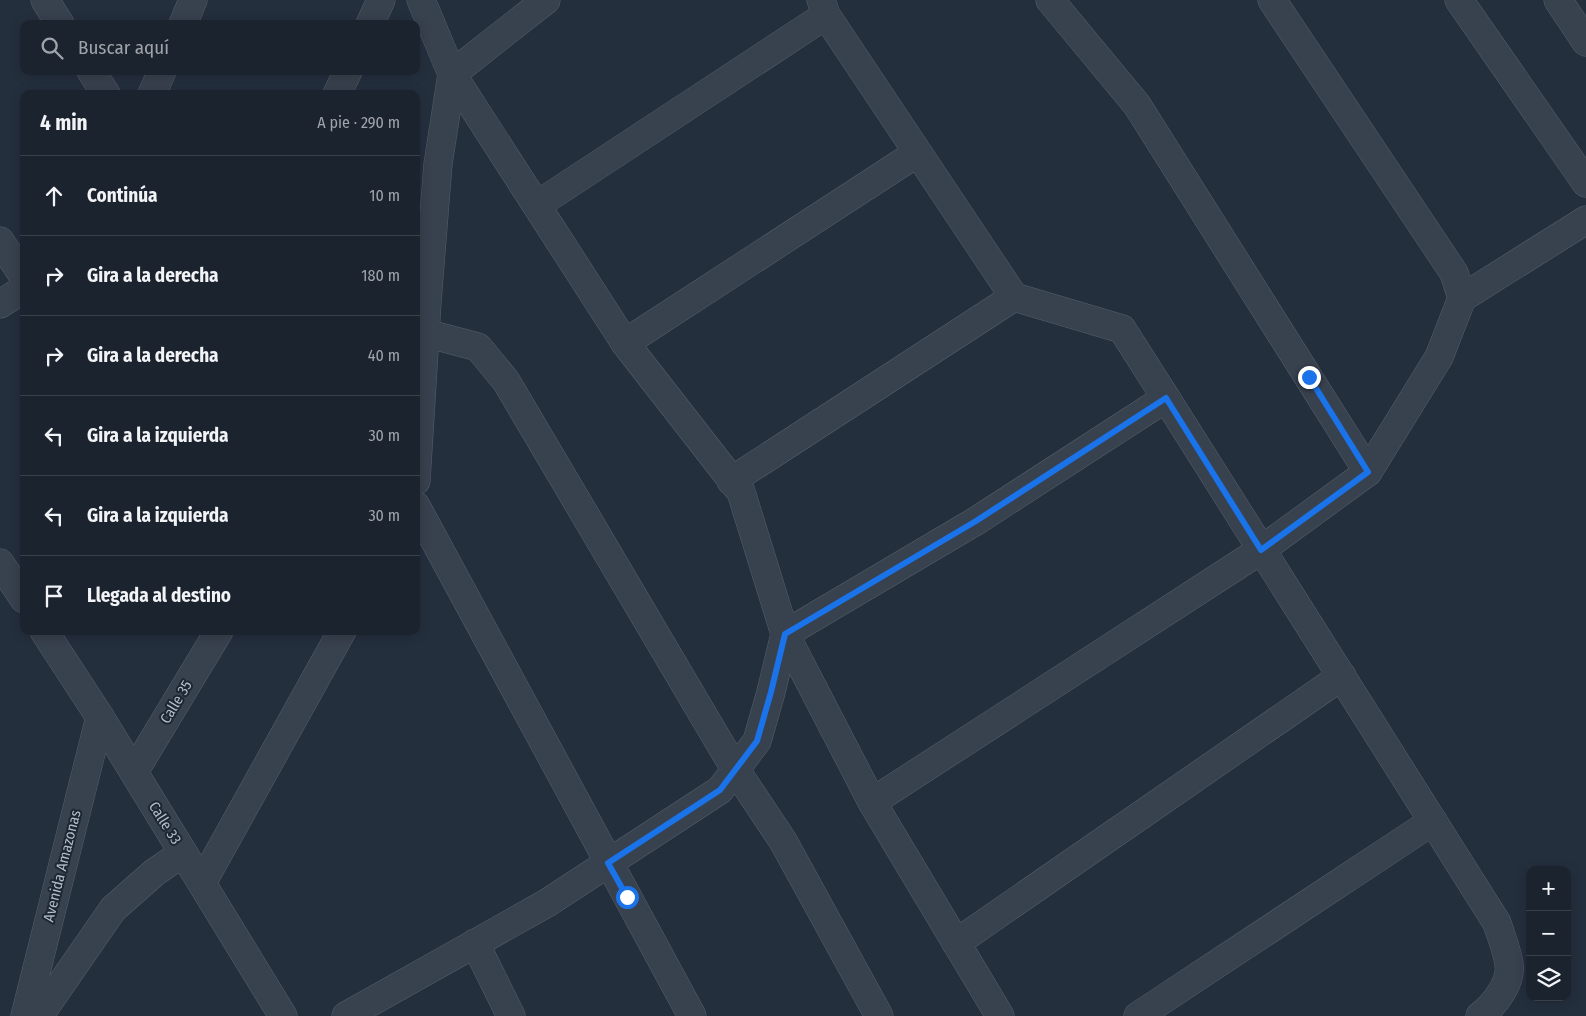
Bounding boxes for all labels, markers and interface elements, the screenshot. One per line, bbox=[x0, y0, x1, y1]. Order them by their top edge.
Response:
search box bbox=[20, 20, 420, 75]
icon: search bbox=[38, 34, 66, 62]
text: Buscar aquí bbox=[78, 36, 169, 59]
text: 4 min bbox=[40, 110, 88, 136]
text: A pie · 290 m bbox=[317, 113, 400, 132]
icon: ahead bbox=[40, 182, 68, 210]
text: Continúa bbox=[87, 184, 158, 207]
text: 10 m bbox=[369, 186, 400, 205]
icon: right bbox=[40, 262, 68, 290]
text: Gira a la derecha bbox=[87, 264, 219, 287]
text: 180 m bbox=[361, 266, 400, 285]
icon: right bbox=[40, 342, 68, 370]
text: Gira a la derecha bbox=[87, 344, 219, 367]
text: 40 m bbox=[368, 346, 400, 365]
route end bbox=[1298, 366, 1321, 389]
icon: left bbox=[40, 422, 68, 450]
text: Gira a la izquierda bbox=[87, 424, 229, 447]
text: 30 m bbox=[368, 426, 400, 445]
icon: left bbox=[40, 502, 68, 530]
text: Gira a la izquierda bbox=[87, 504, 229, 527]
text: 30 m bbox=[368, 506, 400, 525]
icon: arrive bbox=[40, 582, 68, 610]
text: Llegada al destino bbox=[87, 584, 231, 607]
street label: Calle 35 bbox=[156, 677, 196, 727]
street label: Calle 33 bbox=[145, 798, 185, 848]
street label: Avenida Amazonas bbox=[39, 808, 85, 924]
map controls bbox=[1526, 866, 1571, 1001]
button: + bbox=[1526, 866, 1571, 911]
route start bbox=[616, 886, 639, 909]
button: − bbox=[1526, 911, 1571, 956]
button: layers bbox=[1526, 956, 1571, 1001]

